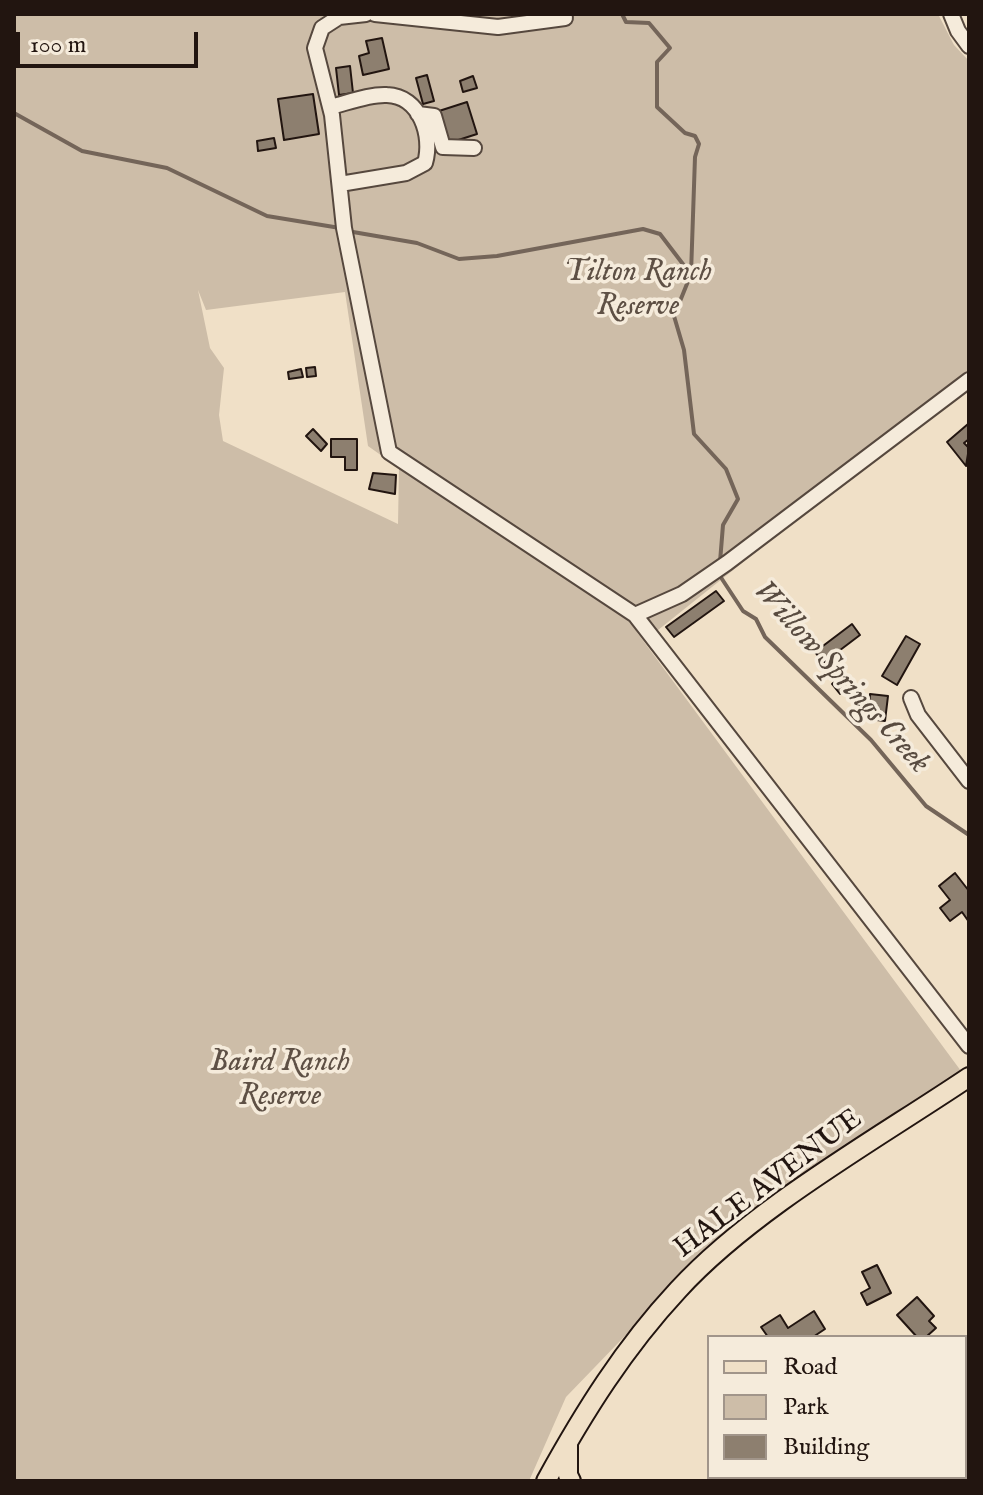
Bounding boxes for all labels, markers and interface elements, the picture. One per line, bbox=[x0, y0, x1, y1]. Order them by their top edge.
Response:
scale bar bbox=[20, 16, 202, 66]
text: 100 m bbox=[30, 30, 86, 61]
park label: Tilton Ranch Reserve bbox=[564, 256, 712, 326]
water label: Willow Springs Creek bbox=[743, 573, 937, 783]
park label: Baird Ranch Reserve bbox=[210, 1046, 350, 1116]
street label: HALE AVENUE bbox=[668, 1103, 870, 1267]
legend bbox=[707, 1335, 967, 1479]
text: Road bbox=[783, 1352, 837, 1383]
text: Park bbox=[783, 1392, 829, 1423]
text: Building bbox=[783, 1432, 869, 1463]

